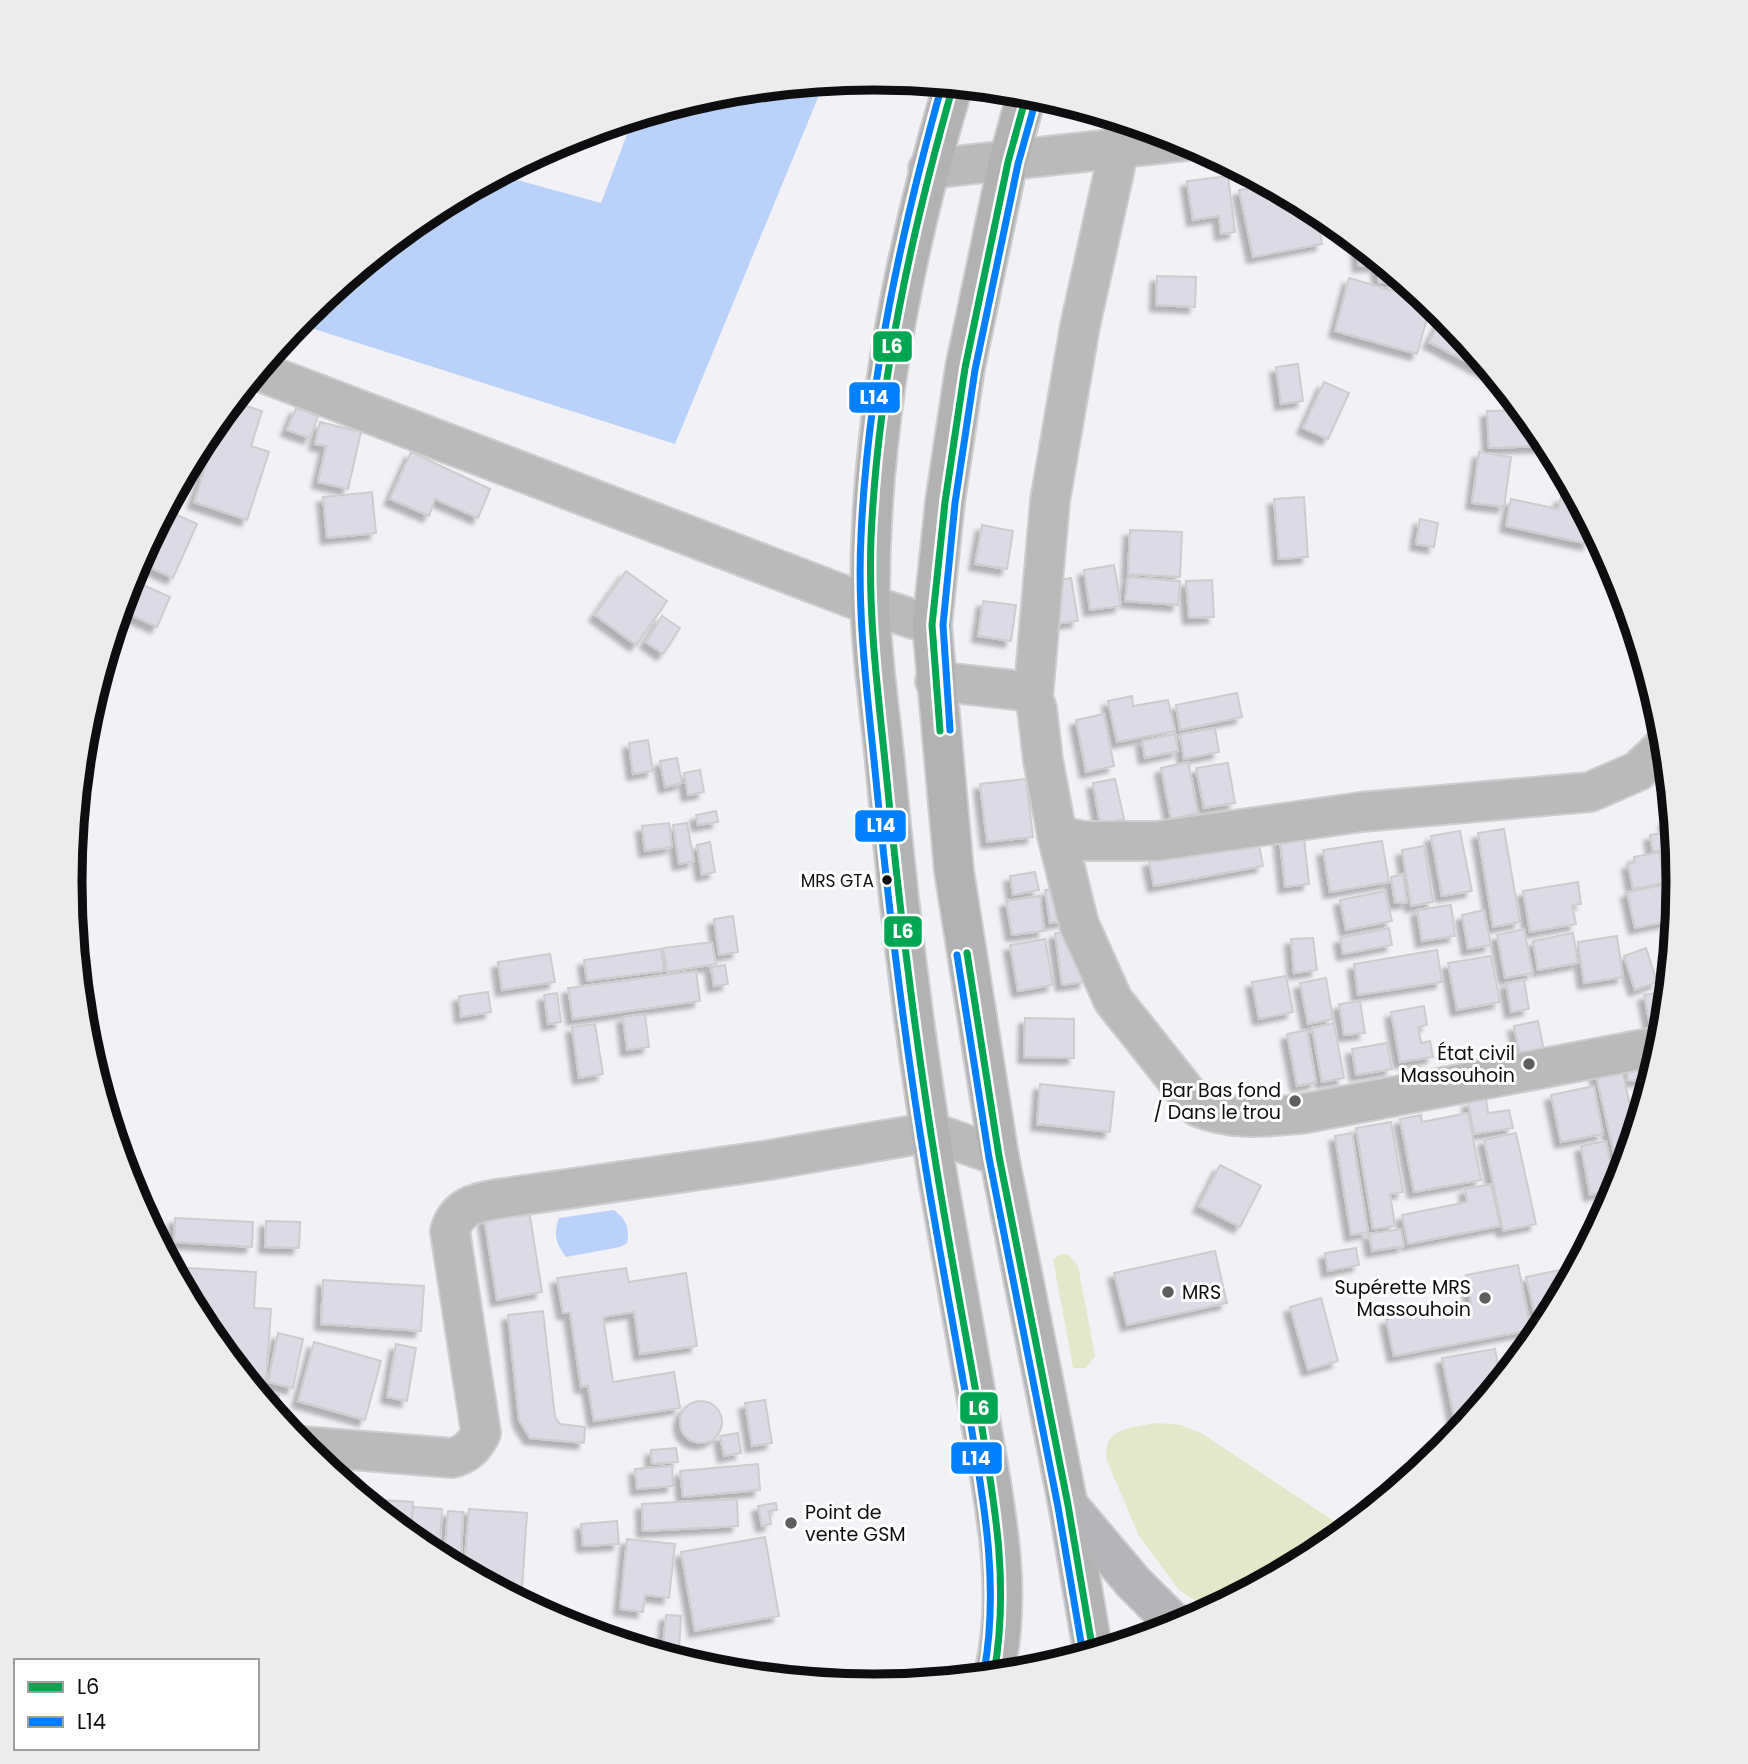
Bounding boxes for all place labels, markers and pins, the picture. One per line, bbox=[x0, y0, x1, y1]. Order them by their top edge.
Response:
place label: MRS GTA bbox=[801, 869, 874, 893]
marker: MRS GTA bbox=[880, 873, 894, 887]
place label: État civil Massouhoin bbox=[1400, 1040, 1515, 1089]
marker: État civil Massouhoin bbox=[1521, 1056, 1537, 1072]
place label: Bar Bas fond / Dans le trou bbox=[1154, 1077, 1281, 1126]
marker: Bar Bas fond / Dans le trou bbox=[1287, 1093, 1303, 1109]
place label: Supérette MRS Massouhoin bbox=[1334, 1274, 1471, 1323]
place label: MRS bbox=[1182, 1279, 1221, 1306]
marker: MRS bbox=[1160, 1284, 1176, 1300]
marker: Supérette MRS Massouhoin bbox=[1477, 1290, 1493, 1306]
place label: Point de vente GSM bbox=[805, 1499, 906, 1548]
marker: Point de vente GSM bbox=[783, 1515, 799, 1531]

